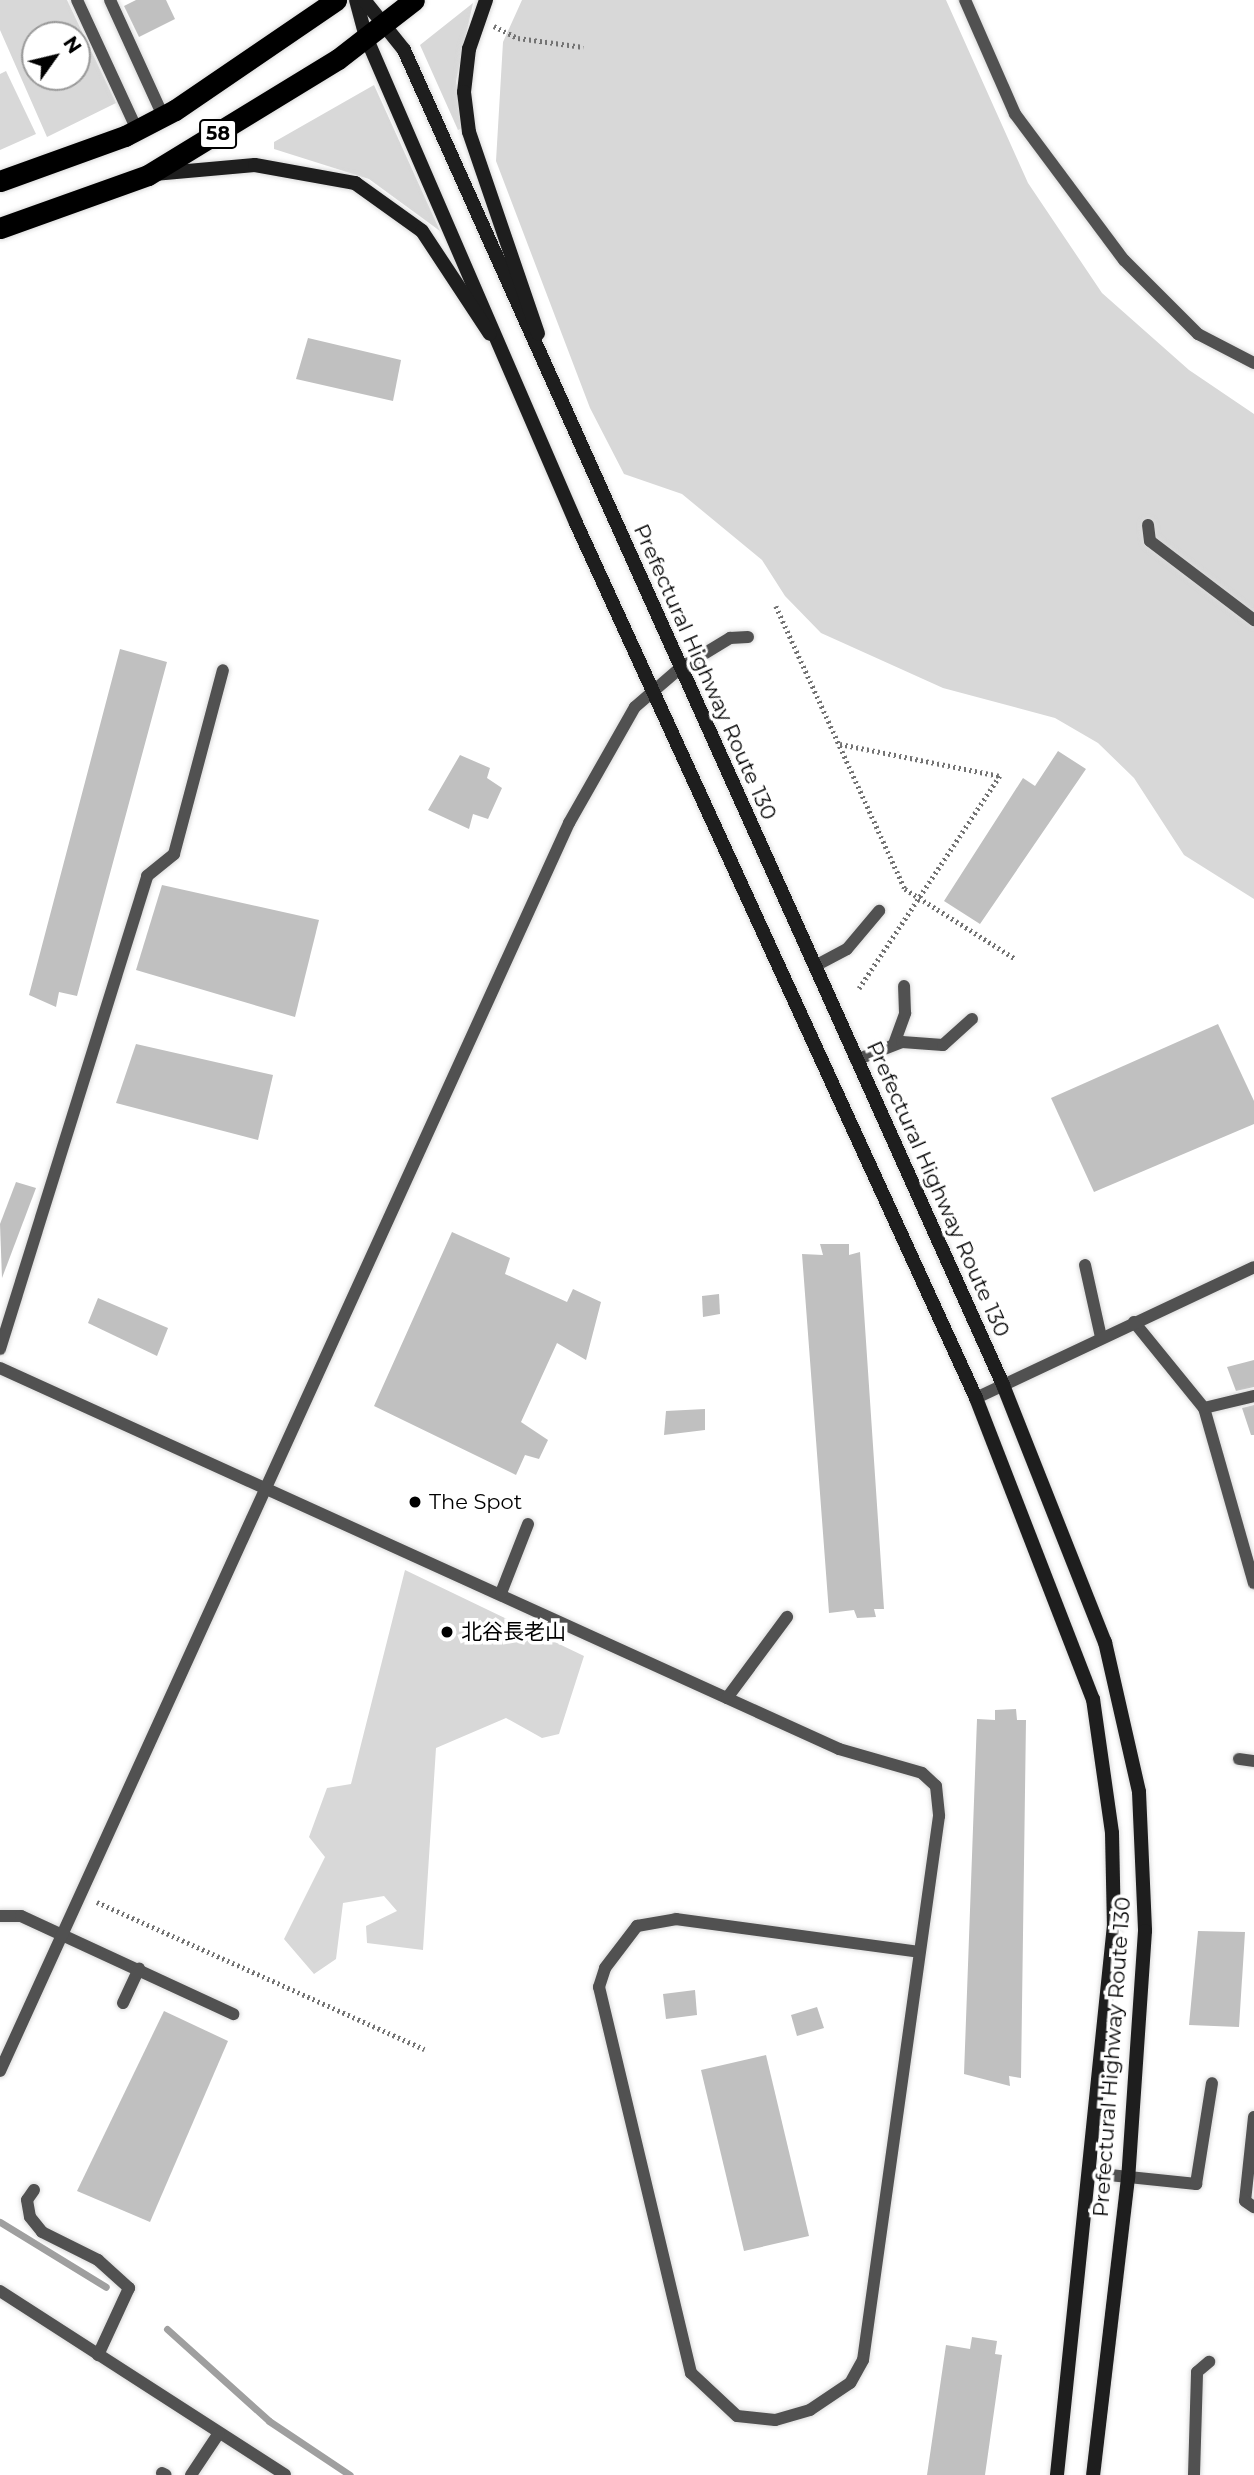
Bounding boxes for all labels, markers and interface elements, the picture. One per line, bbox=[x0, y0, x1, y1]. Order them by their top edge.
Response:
north arrow bbox=[21, 21, 91, 91]
text: N bbox=[58, 32, 86, 58]
road number: 58 bbox=[199, 118, 237, 150]
street label: Prefectural Highway Route 130 bbox=[628, 520, 782, 824]
street label: Prefectural Highway Route 130 bbox=[861, 1037, 1015, 1341]
place label: The Spot bbox=[429, 1489, 522, 1515]
marker: The Spot bbox=[407, 1494, 423, 1510]
place label: 北谷長老山 bbox=[461, 1619, 566, 1645]
marker: 北谷長老山 bbox=[439, 1624, 455, 1640]
street label: Prefectural Highway Route 130 bbox=[1088, 1896, 1136, 2218]

